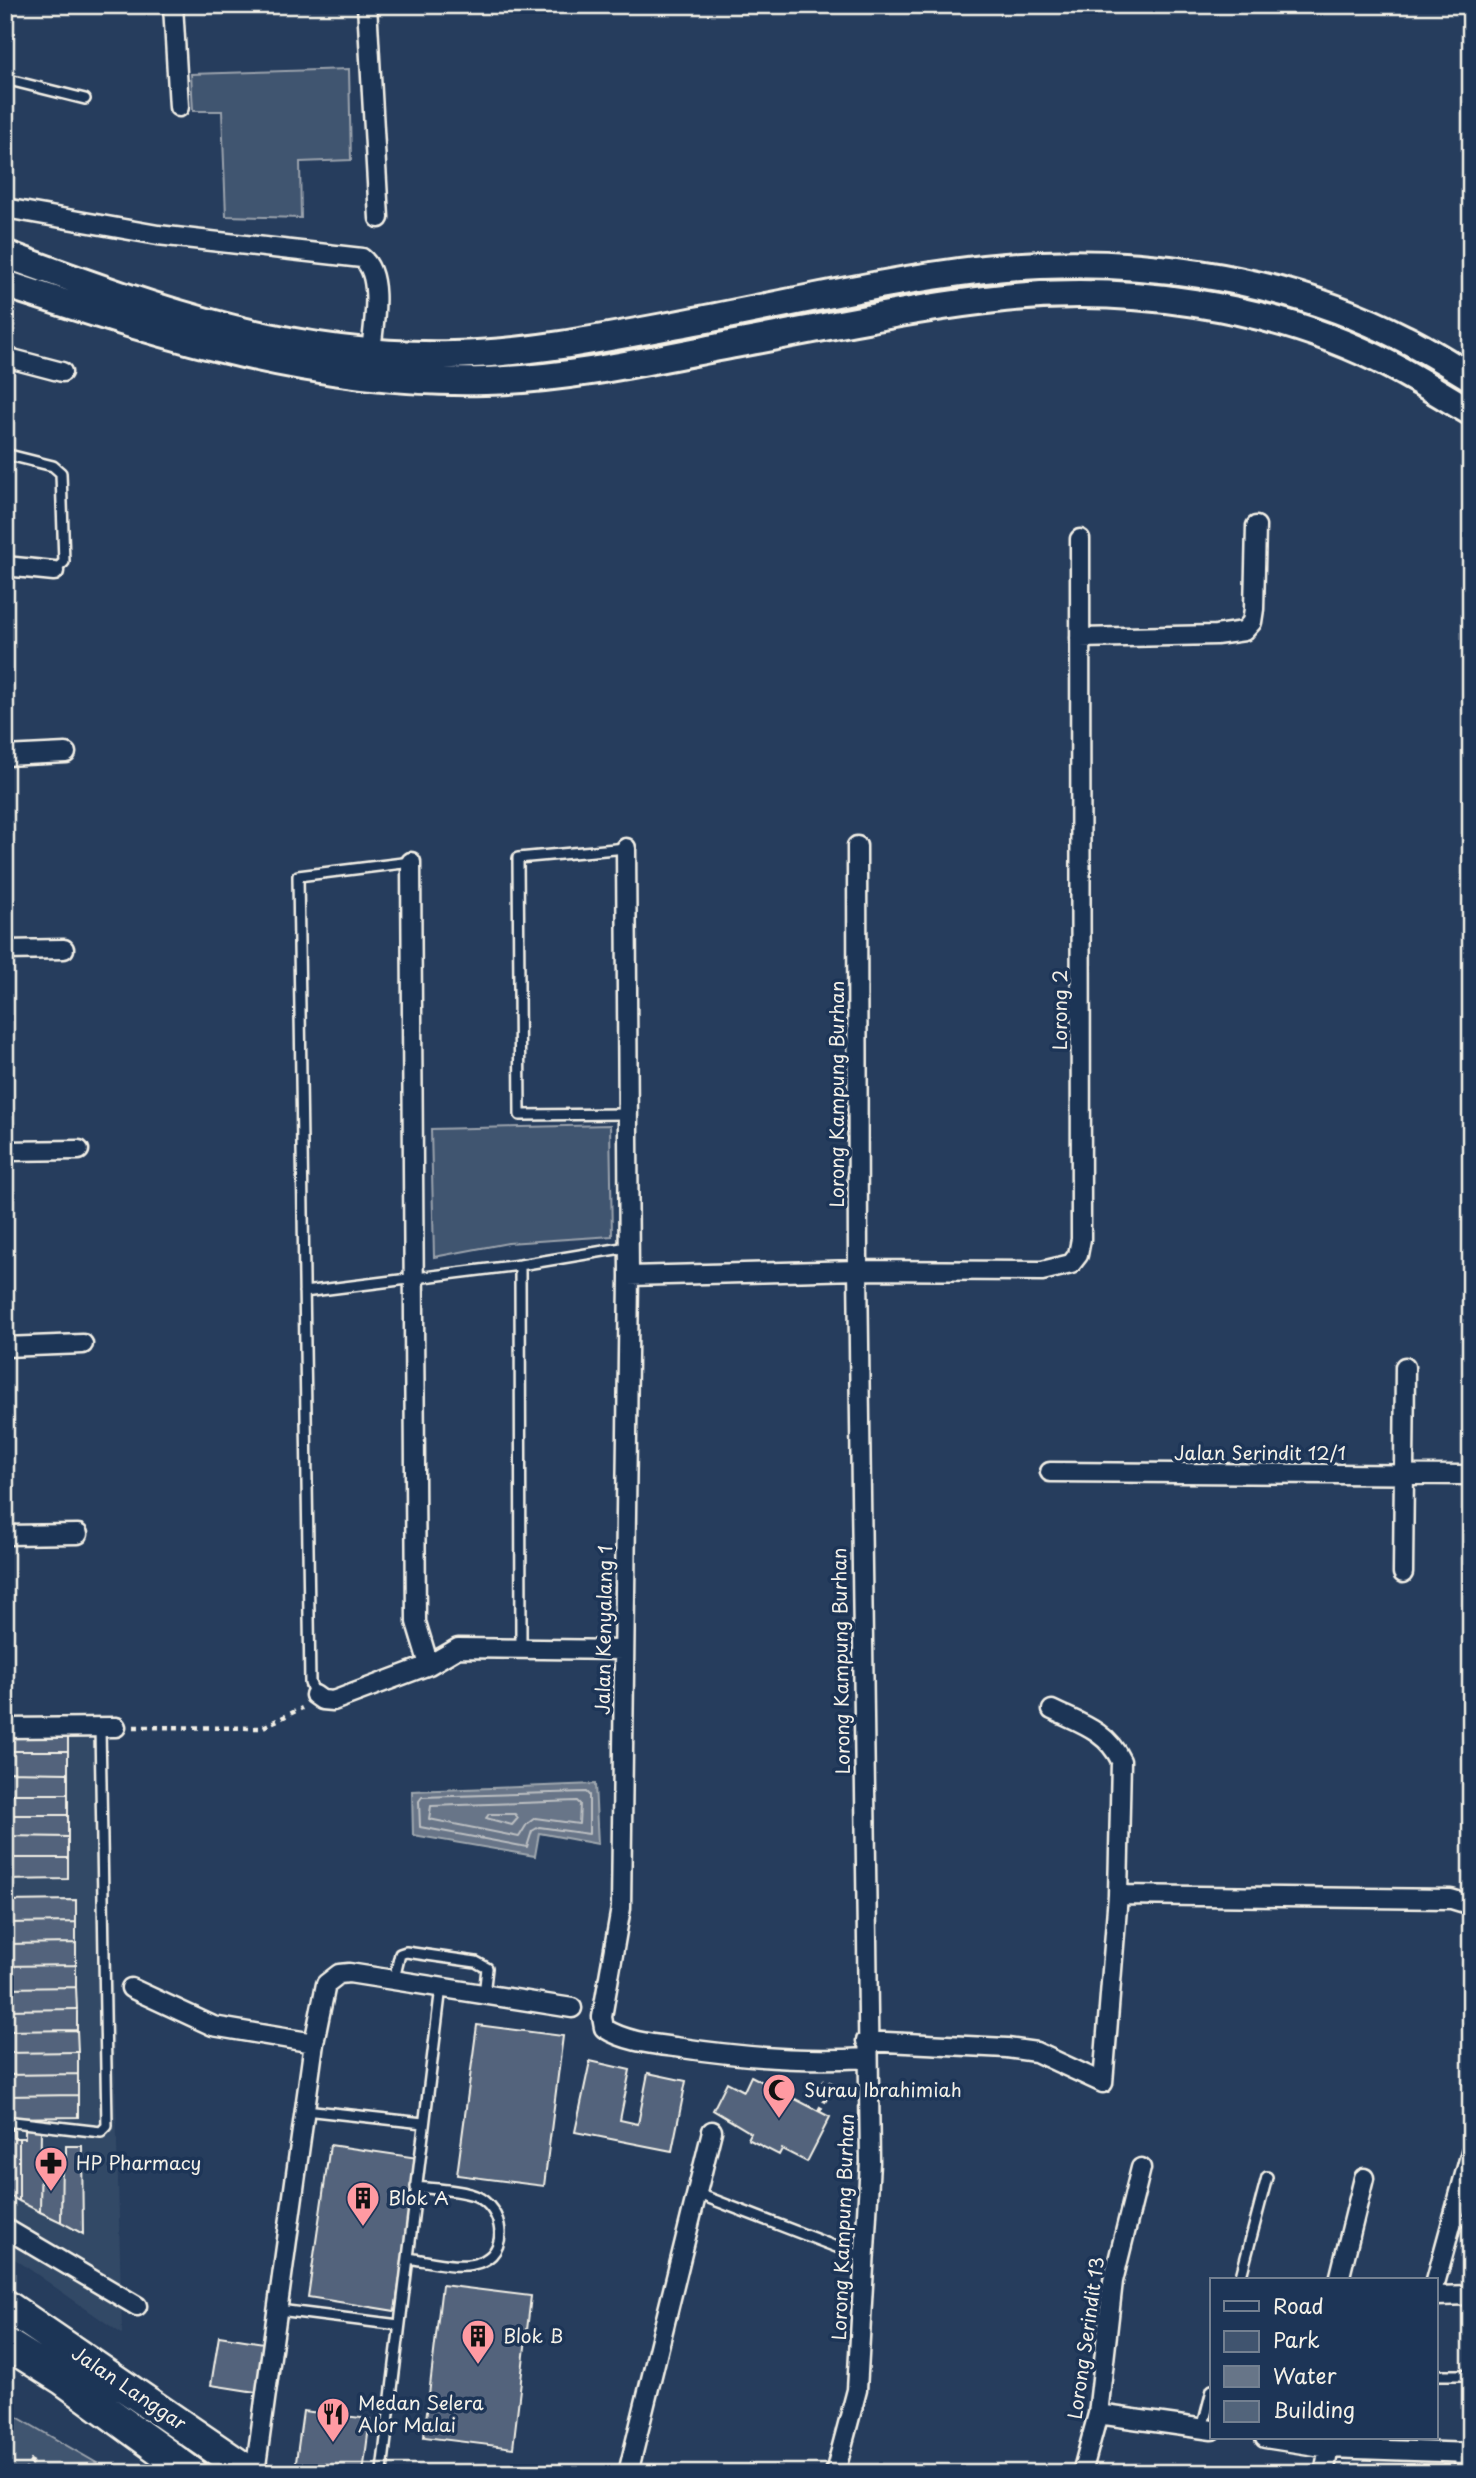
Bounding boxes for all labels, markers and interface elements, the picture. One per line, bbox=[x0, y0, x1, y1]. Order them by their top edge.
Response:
street label: Lorong 2 bbox=[1045, 970, 1073, 1050]
street label: Lorong Kampung Burhan bbox=[822, 981, 850, 1207]
street label: Jalan Serindit 12/1 bbox=[1174, 1438, 1346, 1466]
street label: Jalan Kenyalang 1 bbox=[588, 1545, 618, 1715]
street label: Lorong Kampung Burhan bbox=[824, 1547, 856, 1775]
mosque icon: Surau Ibrahimiah bbox=[760, 2071, 798, 2120]
place label: Surau Ibrahimiah bbox=[804, 2075, 962, 2103]
street label: Lorong Kampung Burhan bbox=[824, 2113, 860, 2341]
pharmacy icon: HP Pharmacy bbox=[32, 2144, 70, 2193]
place label: HP Pharmacy bbox=[76, 2148, 201, 2176]
building icon: Blok A bbox=[344, 2179, 382, 2228]
place label: Blok A bbox=[388, 2183, 449, 2211]
street label: Lorong Serindit 13 bbox=[1060, 2255, 1110, 2421]
legend bbox=[1210, 2278, 1438, 2440]
text: Road bbox=[1273, 2289, 1324, 2321]
building icon: Blok B bbox=[459, 2317, 497, 2366]
place label: Blok B bbox=[503, 2321, 563, 2349]
text: Park bbox=[1273, 2323, 1320, 2355]
street label: Jalan Langgar bbox=[67, 2338, 193, 2436]
text: Water bbox=[1273, 2359, 1337, 2391]
place label: Medan Selera Alor Malai bbox=[358, 2388, 484, 2438]
text: Building bbox=[1273, 2393, 1355, 2425]
restaurant icon: Medan Selera Alor Malai bbox=[314, 2395, 352, 2444]

